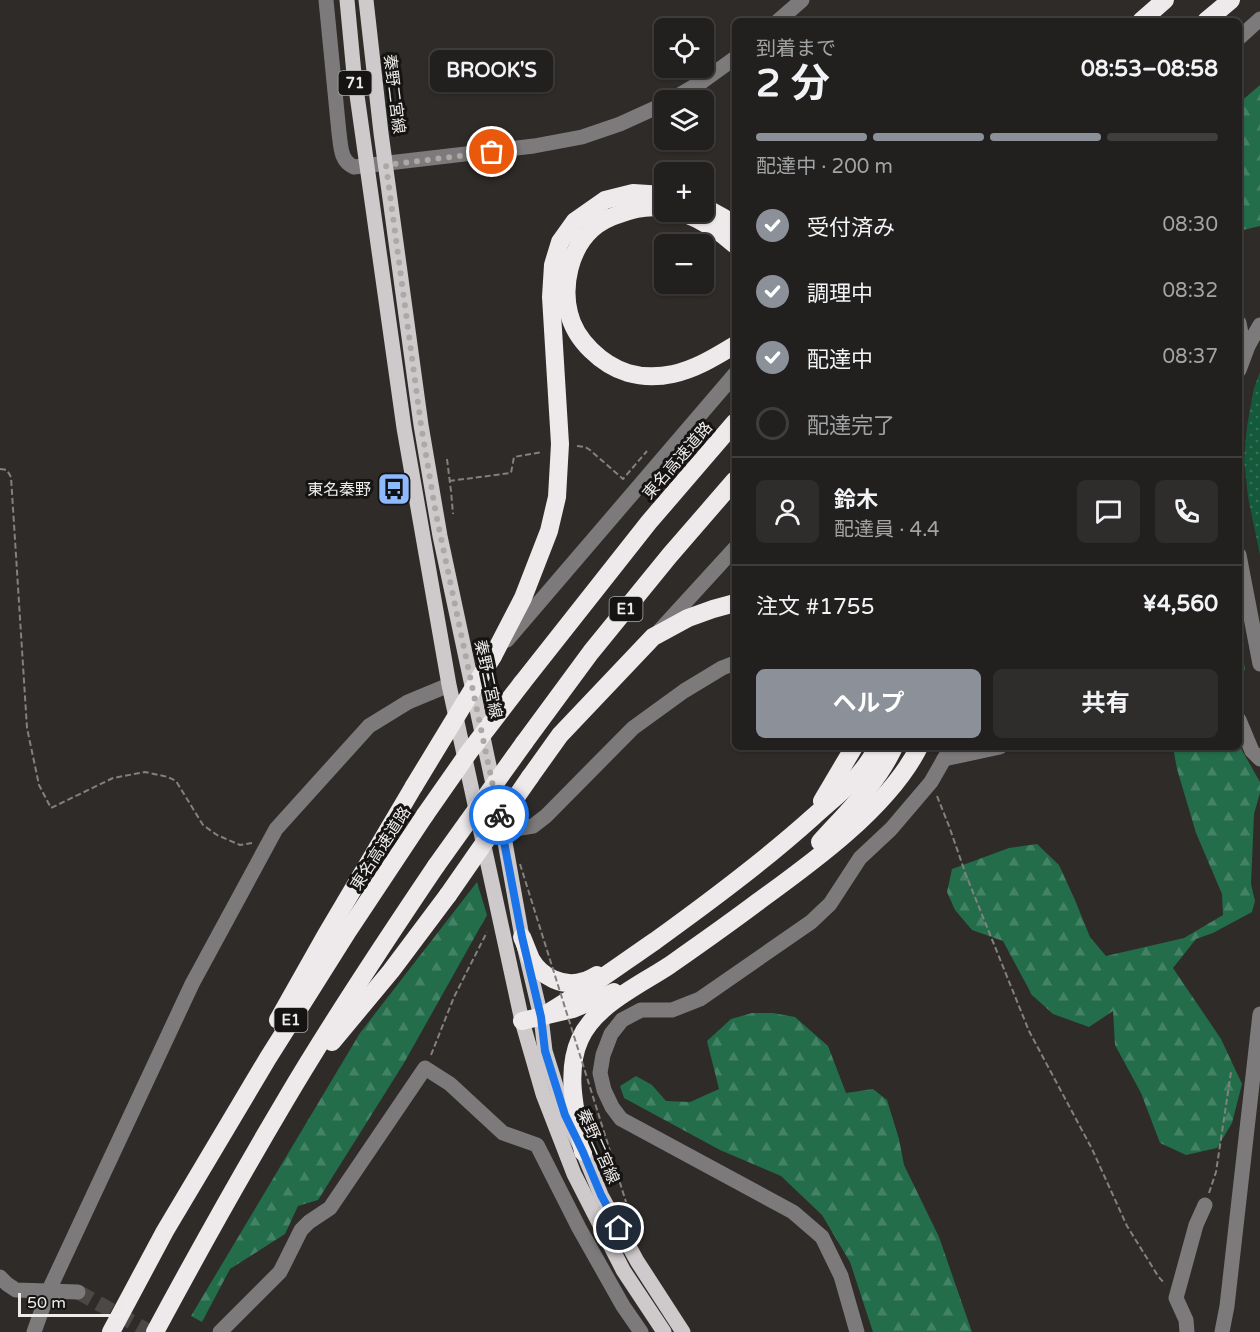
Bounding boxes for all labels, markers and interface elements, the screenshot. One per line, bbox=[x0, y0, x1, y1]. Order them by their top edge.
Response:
map controls bbox=[654, 18, 714, 294]
button: locate bbox=[654, 18, 714, 78]
text: 到着まで bbox=[756, 37, 836, 61]
callout: BROOK'S bbox=[430, 50, 554, 92]
street label: 秦野二宮線 bbox=[379, 53, 409, 135]
text: 08:53–08:58 bbox=[1081, 56, 1218, 82]
text: BROOK'S bbox=[446, 59, 537, 83]
text: 2 分 bbox=[756, 60, 830, 107]
road number: 71 bbox=[338, 71, 372, 95]
button: layers bbox=[654, 90, 714, 150]
pin bbox=[466, 126, 517, 177]
icon: bag bbox=[475, 135, 508, 168]
text: 配達中 · 200 m bbox=[756, 155, 893, 179]
button: + bbox=[654, 162, 714, 222]
icon: check bbox=[756, 209, 789, 242]
text: 08:30 bbox=[1163, 213, 1218, 237]
text: 受付済み bbox=[807, 215, 895, 241]
button: − bbox=[654, 234, 714, 294]
icon: check bbox=[756, 275, 789, 308]
text: 08:32 bbox=[1163, 279, 1218, 303]
text: 調理中 bbox=[807, 281, 873, 307]
icon: check bbox=[756, 341, 789, 374]
text: 08:37 bbox=[1163, 345, 1218, 369]
text: 配達中 bbox=[807, 347, 873, 373]
text: 配達完了 bbox=[807, 413, 895, 439]
street label: 東名高速道路 bbox=[639, 418, 717, 503]
bus stop icon: 東名秦野 bbox=[376, 471, 412, 507]
place label: 東名秦野 bbox=[307, 480, 371, 500]
button: person bbox=[756, 480, 819, 543]
button: chat bbox=[1077, 480, 1140, 543]
button: phone bbox=[1155, 480, 1218, 543]
text: 鈴木 bbox=[834, 487, 878, 513]
text: 配達員 · 4.4 bbox=[834, 518, 940, 542]
text: ¥4,560 bbox=[1143, 591, 1218, 617]
text: 注文 #1755 bbox=[756, 594, 874, 620]
road number: E1 bbox=[610, 597, 642, 621]
street label: 秦野二宮線 bbox=[470, 638, 506, 720]
button: ヘルプ bbox=[756, 669, 981, 738]
button: 共有 bbox=[993, 669, 1218, 738]
courier bbox=[469, 785, 529, 845]
icon: bike bbox=[483, 799, 516, 832]
street label: 東名高速道路 bbox=[346, 803, 415, 894]
road number: E1 bbox=[274, 1008, 308, 1032]
street label: 秦野二宮線 bbox=[573, 1106, 623, 1187]
pin bbox=[593, 1202, 644, 1253]
icon: home bbox=[602, 1211, 635, 1244]
scale bar bbox=[18, 1290, 128, 1318]
text: 50 m bbox=[27, 1293, 66, 1313]

